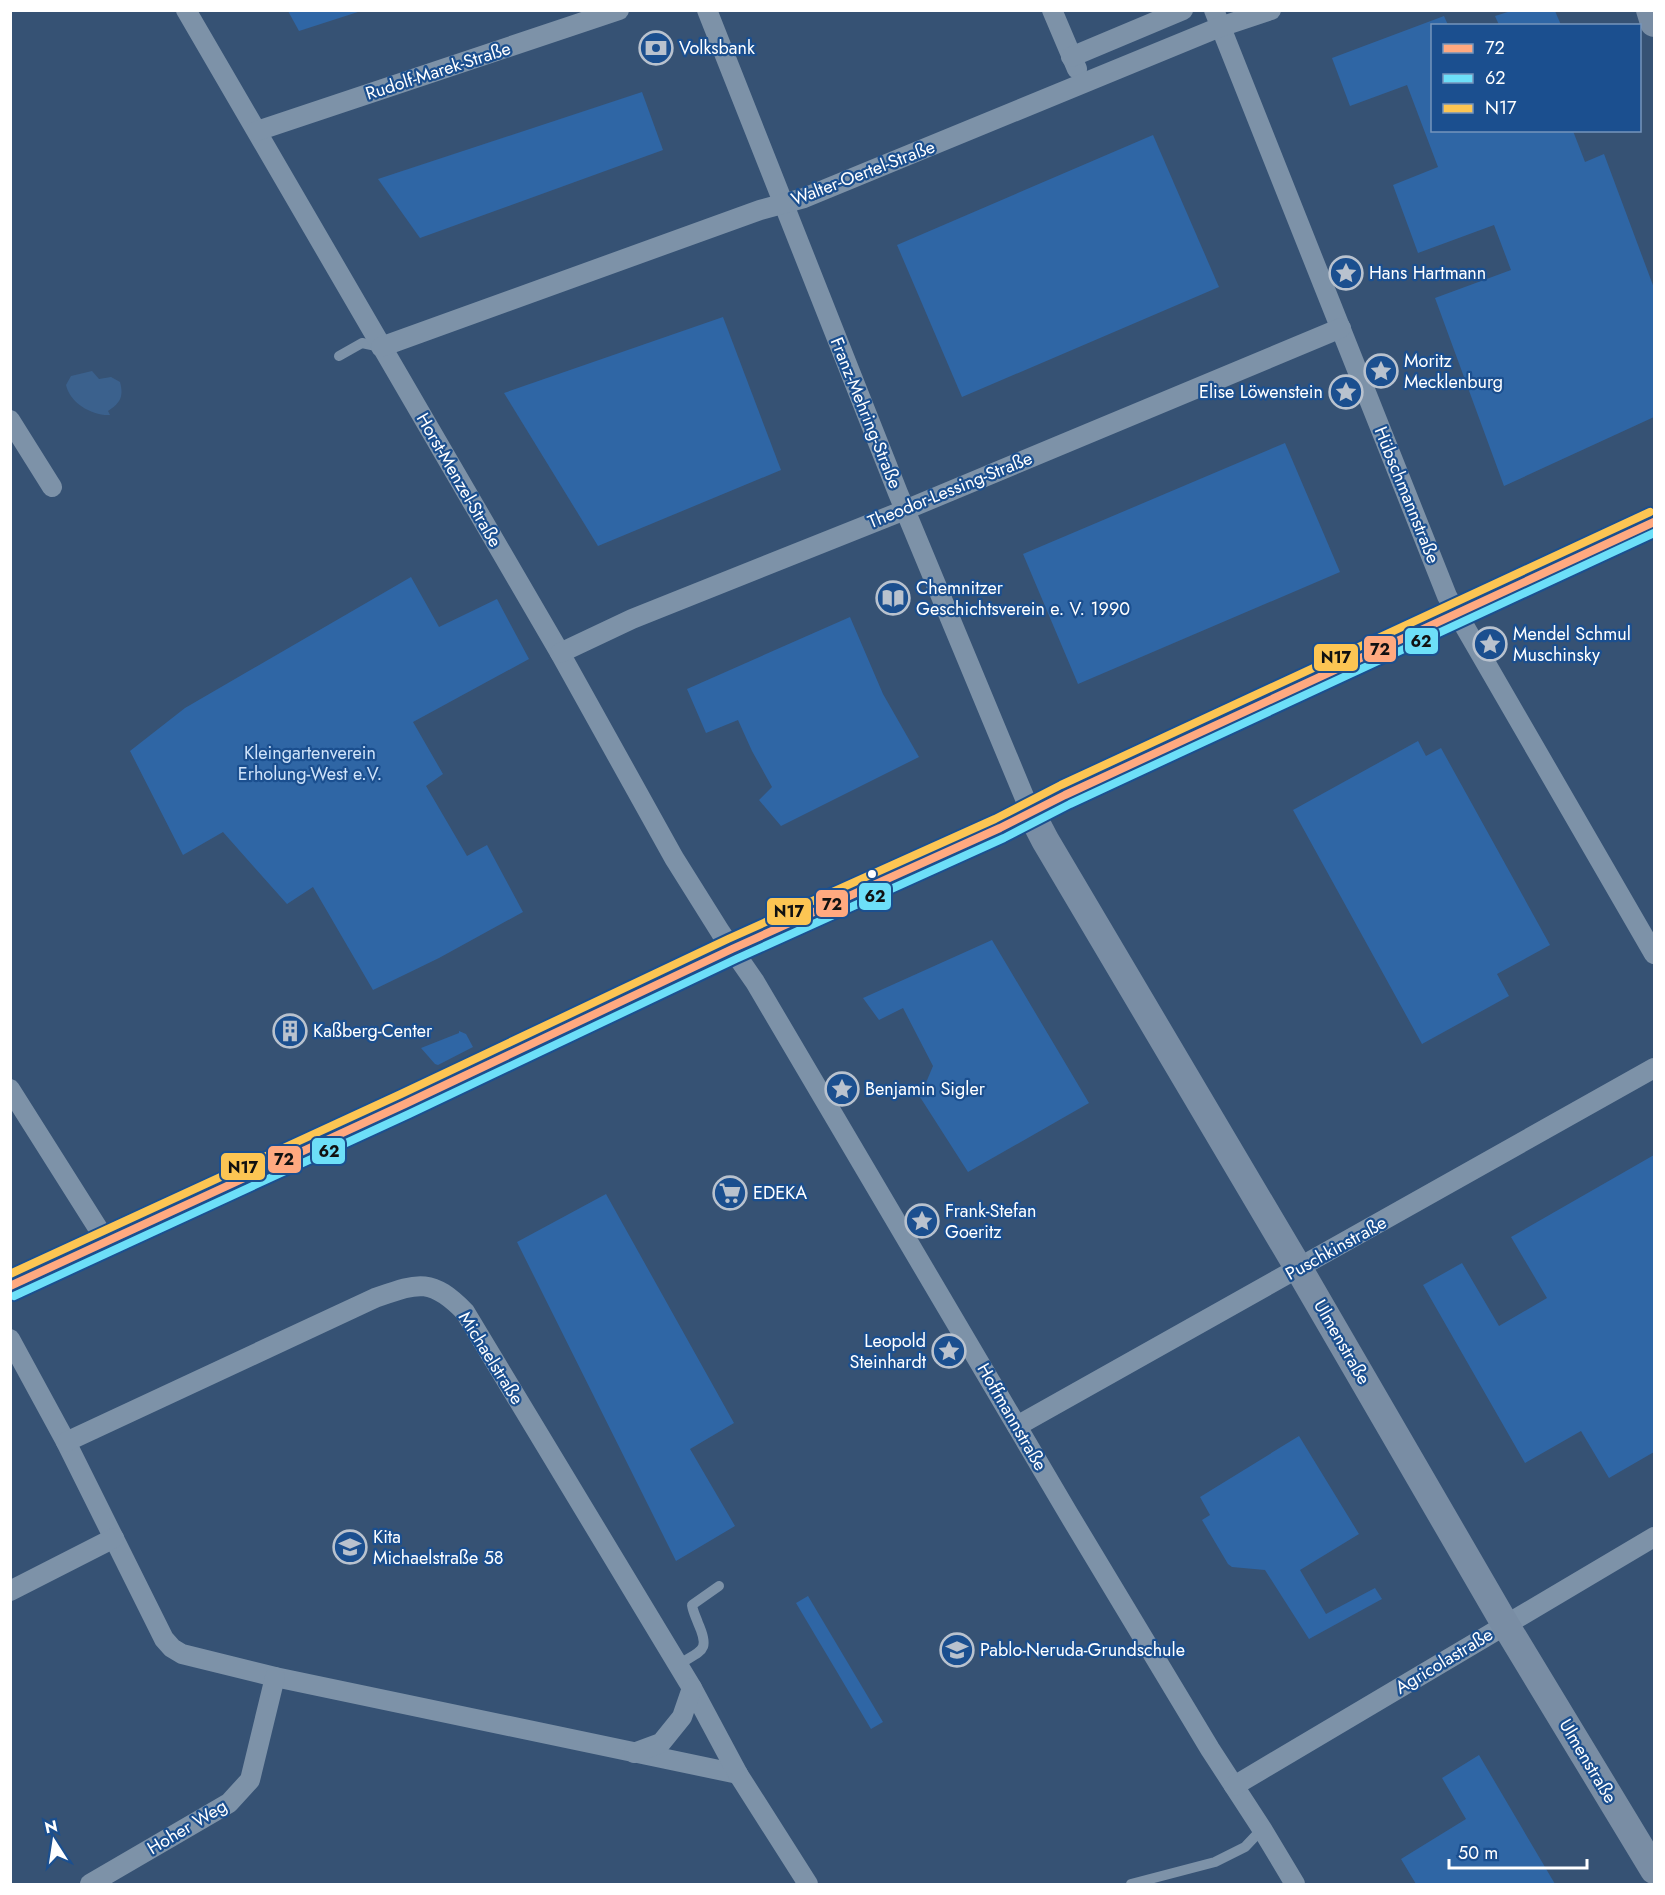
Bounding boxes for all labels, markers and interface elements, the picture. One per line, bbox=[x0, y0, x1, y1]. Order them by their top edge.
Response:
legend bbox=[1431, 24, 1641, 132]
bank icon: Volksbank bbox=[638, 30, 674, 66]
street label: Rudolf-Marek-Straße bbox=[362, 35, 514, 107]
place label: Volksbank bbox=[679, 35, 755, 61]
text: 72 bbox=[1485, 35, 1505, 61]
text: 62 bbox=[1485, 65, 1506, 91]
text: N17 bbox=[1485, 95, 1517, 121]
street label: Walter-Oertel-Straße bbox=[787, 134, 939, 212]
place icon: Hans Hartmann bbox=[1328, 255, 1364, 291]
place label: Hans Hartmann bbox=[1369, 260, 1486, 286]
street label: Franz-Mehring-Straße bbox=[824, 333, 908, 493]
place label: Moritz Mecklenburg bbox=[1404, 348, 1503, 395]
place icon: Moritz Mecklenburg bbox=[1363, 353, 1399, 389]
place icon: Elise Löwenstein bbox=[1328, 374, 1364, 410]
place label: Elise Löwenstein bbox=[1199, 379, 1323, 405]
street label: Horst-Menzel-Straße bbox=[410, 408, 508, 552]
street label: Hübschmannstraße bbox=[1368, 423, 1446, 567]
street label: Theodor-Lessing-Straße bbox=[864, 445, 1036, 535]
place label: Chemnitzer Geschichtsverein e. V. 1990 bbox=[916, 575, 1130, 622]
library icon: Chemnitzer Geschichtsverein e. V. 1990 bbox=[875, 580, 911, 616]
place label: Mendel Schmul Muschinsky bbox=[1513, 621, 1631, 668]
place icon: Mendel Schmul Muschinsky bbox=[1472, 626, 1508, 662]
line badge: 62 bbox=[1404, 627, 1439, 655]
text: 62 bbox=[1410, 630, 1432, 653]
line badge: 72 bbox=[1363, 635, 1397, 663]
text: 72 bbox=[1370, 638, 1390, 661]
line badge: N17 bbox=[1313, 643, 1359, 672]
text: N17 bbox=[1321, 646, 1352, 669]
park label: Kleingartenverein Erholung-West e.V. bbox=[238, 740, 382, 787]
unlabelled marker bbox=[866, 868, 878, 880]
line badge: 62 bbox=[858, 882, 892, 911]
text: 62 bbox=[864, 885, 886, 908]
line badge: 72 bbox=[815, 889, 849, 918]
text: 72 bbox=[822, 893, 842, 916]
line badge: N17 bbox=[766, 897, 812, 926]
text: N17 bbox=[774, 900, 805, 923]
building icon: Kaßberg-Center bbox=[272, 1013, 308, 1049]
place label: Kaßberg-Center bbox=[313, 1018, 433, 1044]
place icon: Benjamin Sigler bbox=[824, 1071, 860, 1107]
place label: Benjamin Sigler bbox=[865, 1076, 986, 1102]
line badge: 62 bbox=[311, 1137, 346, 1165]
text: 62 bbox=[318, 1140, 340, 1163]
line badge: 72 bbox=[267, 1145, 302, 1174]
text: 72 bbox=[274, 1148, 294, 1171]
line badge: N17 bbox=[220, 1152, 266, 1181]
text: N17 bbox=[228, 1156, 259, 1179]
supermarket icon: EDEKA bbox=[712, 1175, 748, 1211]
place label: EDEKA bbox=[753, 1180, 807, 1206]
place label: Frank-Stefan Goeritz bbox=[945, 1198, 1036, 1245]
place icon: Frank-Stefan Goeritz bbox=[904, 1203, 940, 1239]
street label: Puschkinstraße bbox=[1281, 1209, 1391, 1287]
street label: Ulmenstraße bbox=[1307, 1295, 1377, 1389]
street label: Michaelstraße bbox=[452, 1306, 530, 1410]
place label: Leopold Steinhardt bbox=[850, 1328, 927, 1375]
place icon: Leopold Steinhardt bbox=[931, 1333, 967, 1369]
street label: Hoffmannstraße bbox=[971, 1358, 1053, 1476]
place label: Kita Michaelstraße 58 bbox=[373, 1524, 504, 1571]
school or university icon: Kita Michaelstraße 58 bbox=[332, 1529, 368, 1565]
street label: Agricolastraße bbox=[1390, 1622, 1498, 1700]
school or university icon: Pablo-Neruda-Grundschule bbox=[939, 1632, 975, 1668]
place label: Pablo-Neruda-Grundschule bbox=[980, 1637, 1185, 1663]
street label: Ulmenstraße bbox=[1553, 1714, 1623, 1808]
street label: Hoher Weg bbox=[142, 1793, 232, 1861]
north arrow bbox=[24, 1811, 84, 1871]
text: N bbox=[42, 1814, 60, 1839]
scale bar bbox=[1449, 1832, 1587, 1870]
text: 50 m bbox=[1458, 1840, 1498, 1866]

